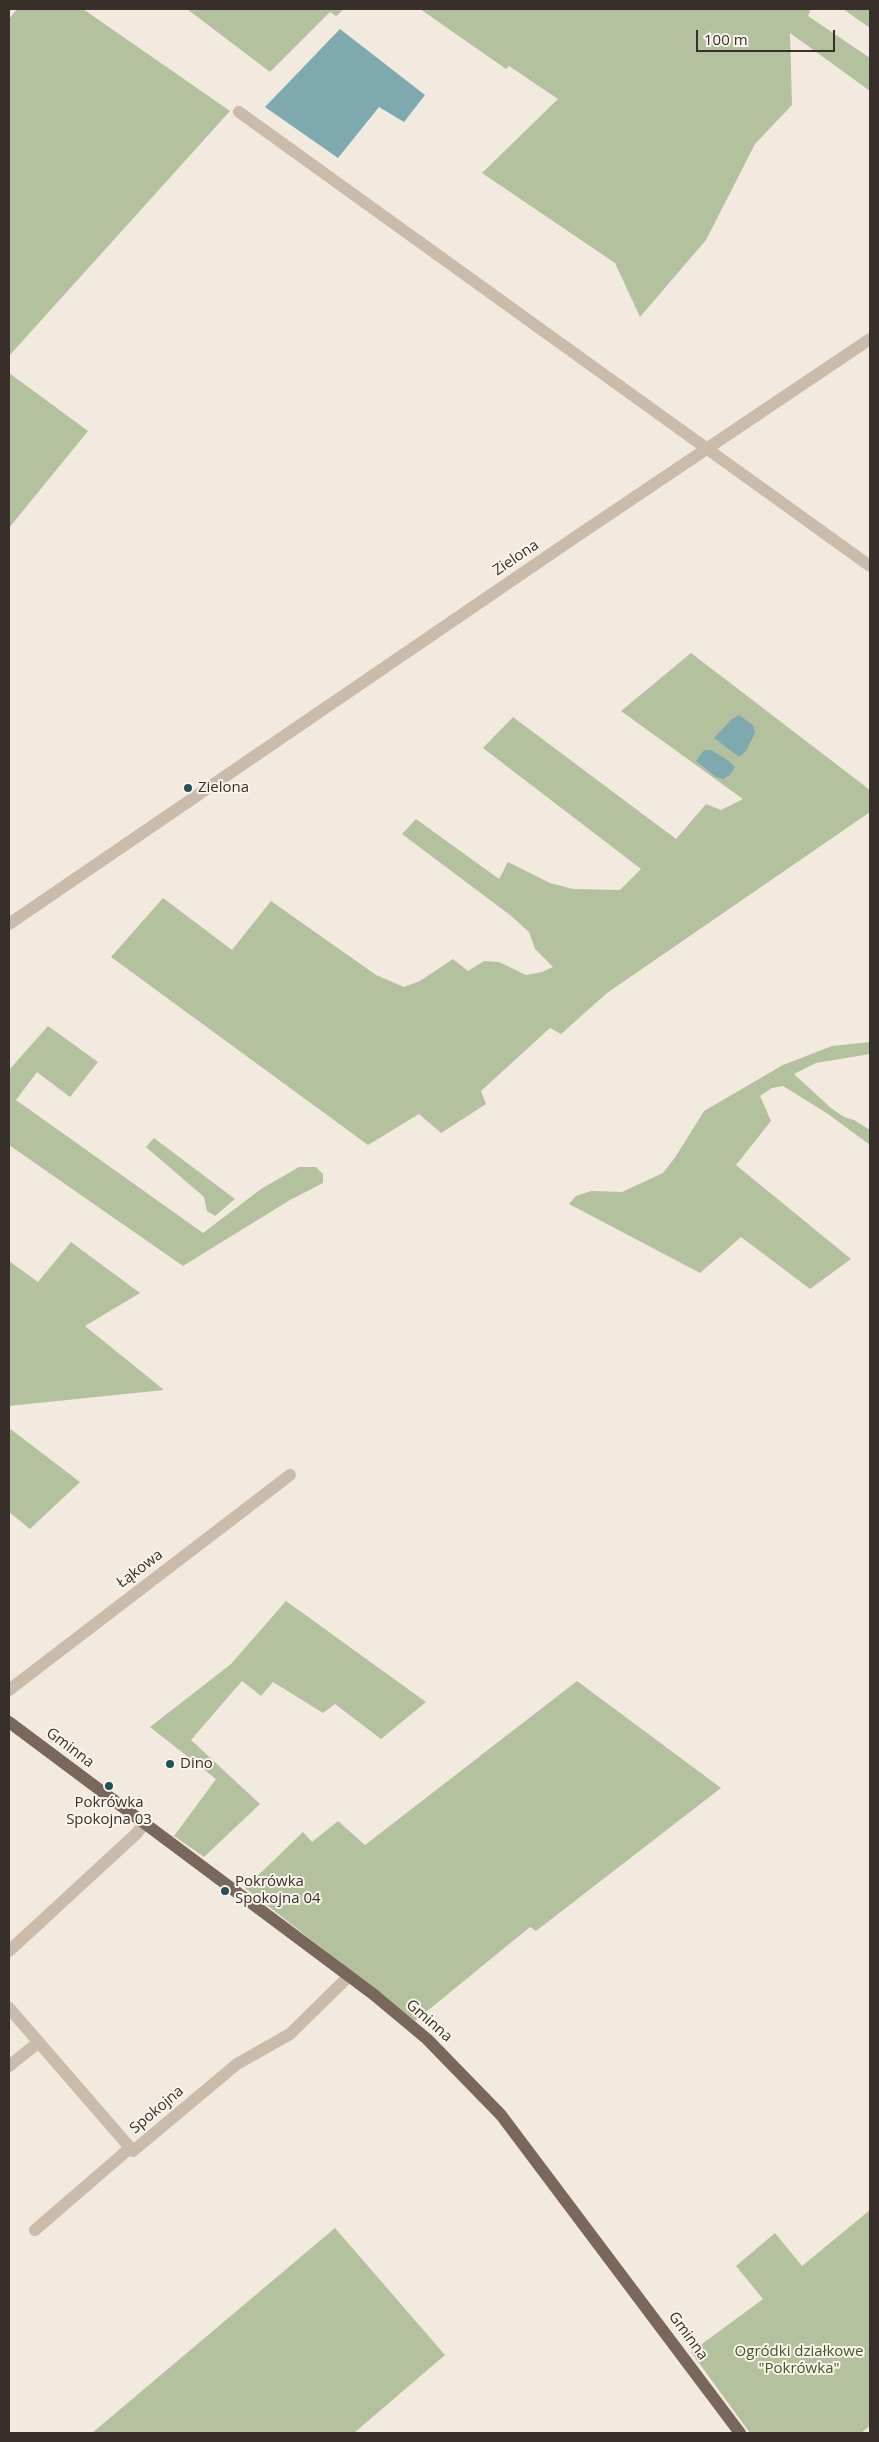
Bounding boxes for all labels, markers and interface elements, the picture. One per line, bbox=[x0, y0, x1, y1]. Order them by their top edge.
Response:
scale bar bbox=[699, 20, 838, 52]
text: 100 m bbox=[704, 29, 748, 49]
street label: Zielona bbox=[490, 536, 542, 580]
place label: Zielona bbox=[198, 779, 249, 797]
marker: Zielona bbox=[182, 782, 194, 794]
street label: Łąkowa bbox=[113, 1546, 167, 1592]
street label: Gminna bbox=[42, 1724, 98, 1772]
place label: Dino bbox=[180, 1755, 213, 1773]
marker: Dino bbox=[164, 1758, 176, 1770]
marker: Pokrówka Spokojna 03 bbox=[103, 1780, 115, 1792]
place label: Pokrówka Spokojna 03 bbox=[66, 1794, 152, 1829]
place label: Pokrówka Spokojna 04 bbox=[235, 1873, 321, 1908]
marker: Pokrówka Spokojna 04 bbox=[219, 1885, 231, 1897]
street label: Gminna bbox=[402, 1996, 456, 2046]
street label: Spokojna bbox=[126, 2082, 188, 2138]
street label: Gminna bbox=[664, 2308, 712, 2364]
park label: Ogródki działkowe "Pokrówka" bbox=[735, 2343, 863, 2378]

